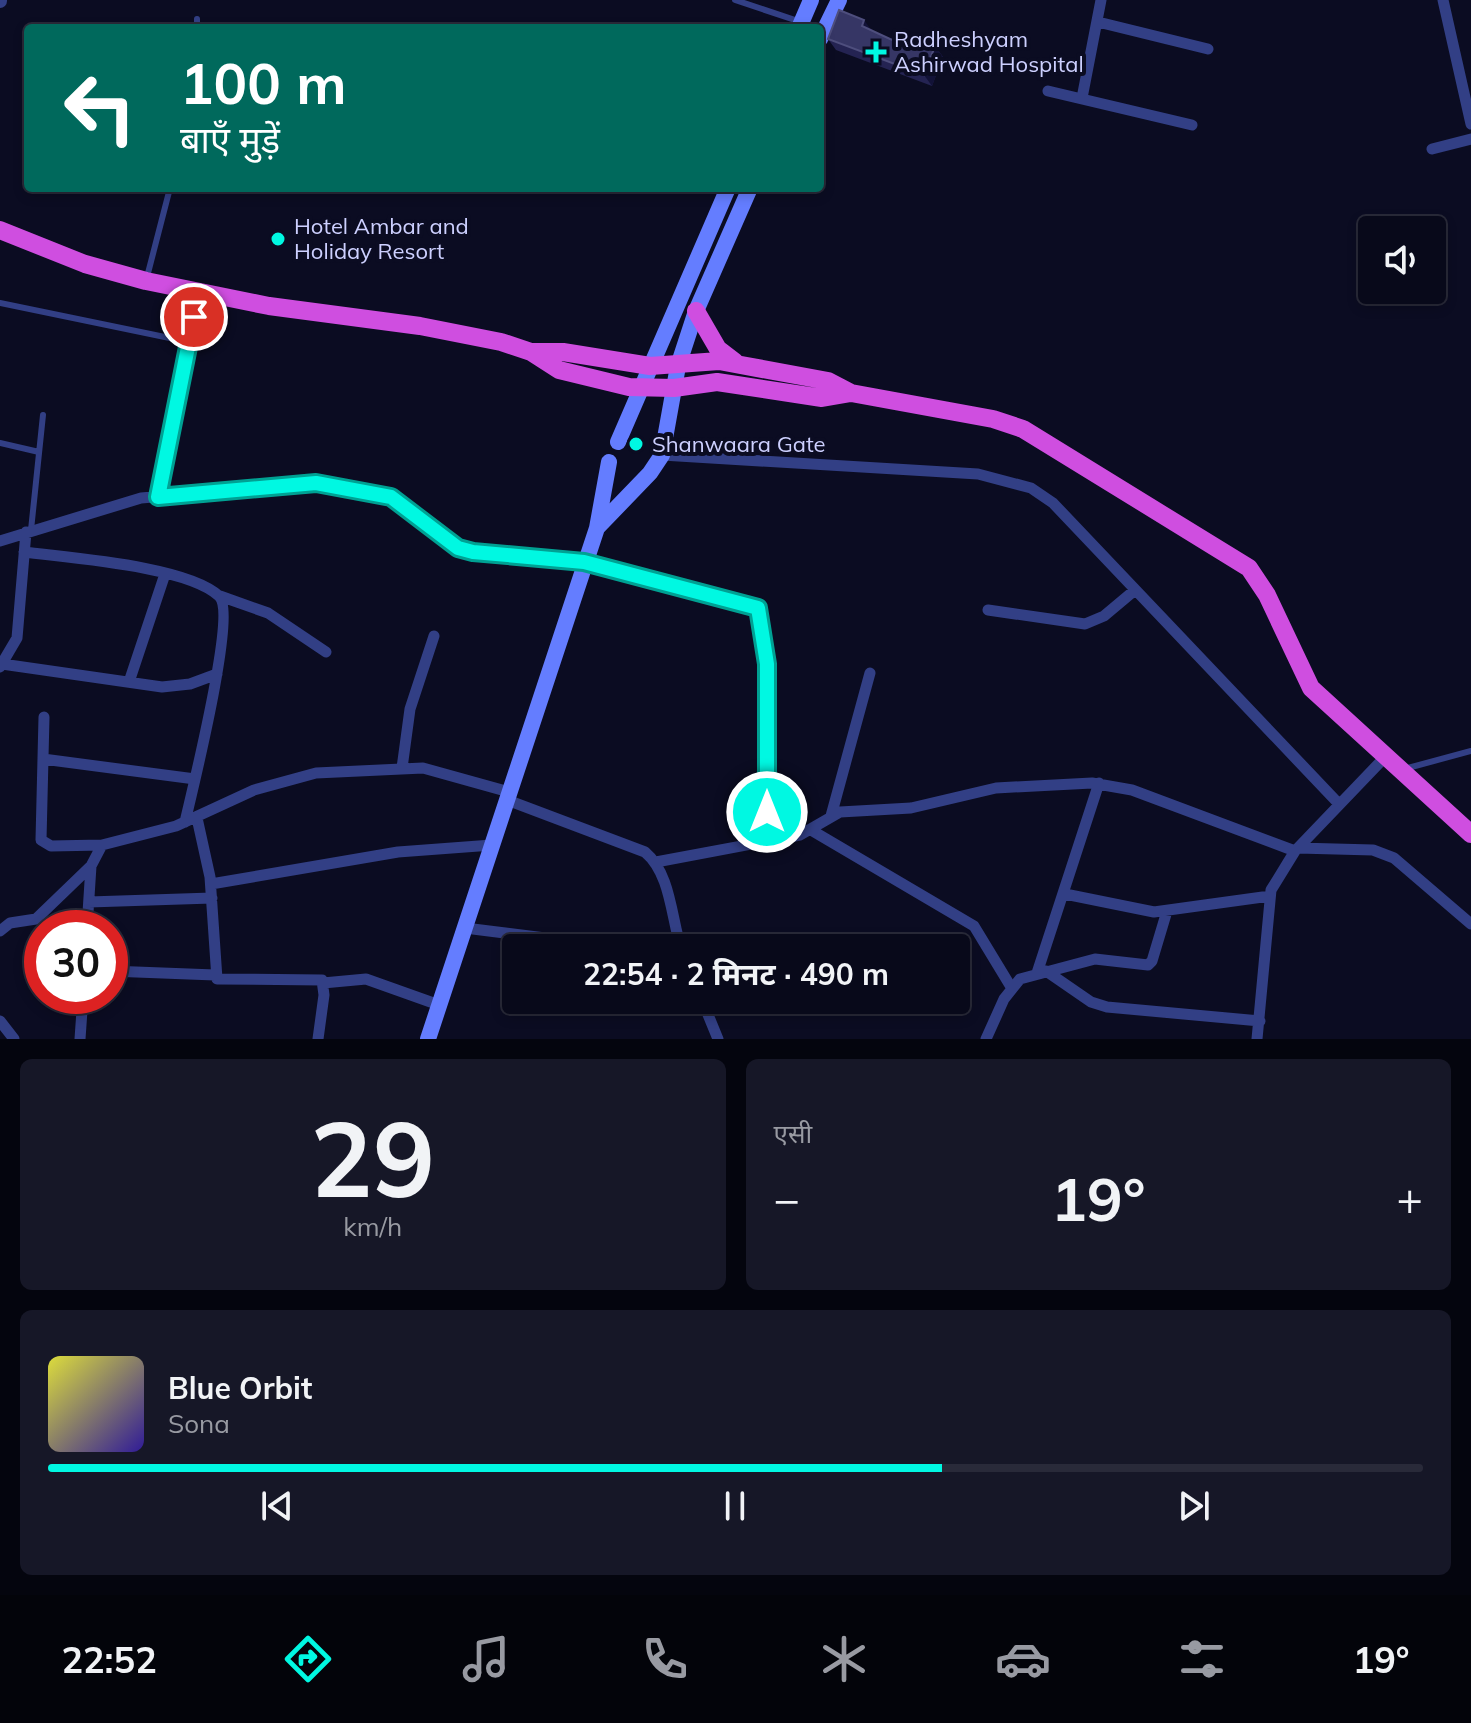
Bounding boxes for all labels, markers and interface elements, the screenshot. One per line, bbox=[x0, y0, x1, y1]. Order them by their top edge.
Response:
place label: Radheshyam Ashirwad Hospital bbox=[894, 25, 1084, 78]
marker: Radheshyam Ashirwad Hospital bbox=[865, 41, 887, 63]
text: 100 m bbox=[180, 48, 347, 118]
icon: left bbox=[48, 56, 152, 160]
text: बाएँ मुड़ें bbox=[180, 117, 280, 162]
place label: Hotel Ambar and Holiday Resort bbox=[294, 212, 469, 265]
map controls bbox=[1358, 216, 1446, 304]
button: sound bbox=[1358, 216, 1446, 304]
marker: Hotel Ambar and Holiday Resort bbox=[269, 230, 287, 248]
pin bbox=[160, 283, 228, 351]
icon: arrive bbox=[172, 295, 216, 339]
place label: Shanwaara Gate bbox=[652, 430, 826, 458]
marker: Shanwaara Gate bbox=[627, 435, 645, 453]
position arrow bbox=[725, 770, 809, 854]
speed limit sign: 30 bbox=[24, 910, 128, 1014]
text: 22:54 · 2 मिनट · 490 m bbox=[583, 955, 889, 993]
text: 29 bbox=[310, 1092, 435, 1223]
text: एसी bbox=[774, 1117, 812, 1150]
text: 19° bbox=[1051, 1161, 1146, 1236]
text: − bbox=[774, 1171, 800, 1226]
text: + bbox=[1397, 1171, 1423, 1226]
text: km/h bbox=[343, 1210, 402, 1243]
text: Blue Orbit bbox=[168, 1369, 312, 1407]
text: Sona bbox=[168, 1407, 230, 1440]
icon: previous bbox=[255, 1484, 299, 1528]
icon: pause bbox=[713, 1484, 757, 1528]
icon: next bbox=[1172, 1484, 1216, 1528]
icon: directions bbox=[280, 1631, 336, 1687]
icon: music bbox=[458, 1631, 514, 1687]
icon: phone bbox=[637, 1631, 693, 1687]
icon: climate bbox=[816, 1631, 872, 1687]
icon: car bbox=[995, 1631, 1051, 1687]
icon: filters bbox=[1174, 1631, 1230, 1687]
text: 22:52 bbox=[61, 1637, 157, 1682]
text: 19° bbox=[1353, 1637, 1410, 1682]

